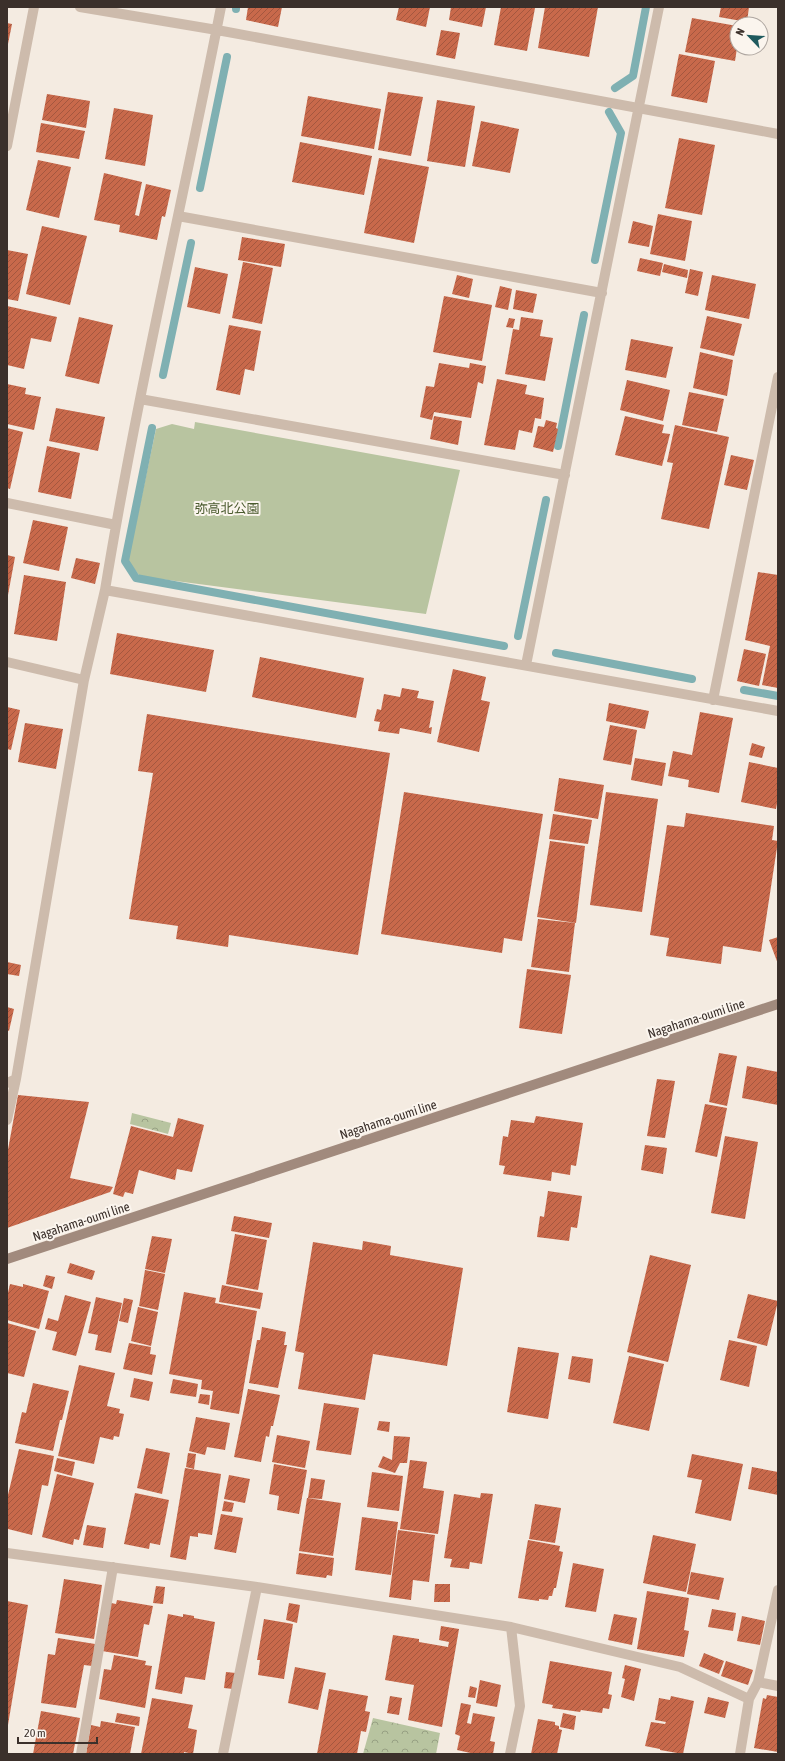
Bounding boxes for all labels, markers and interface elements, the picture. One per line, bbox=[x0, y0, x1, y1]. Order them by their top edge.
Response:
north arrow bbox=[729, 16, 769, 56]
text: N bbox=[733, 26, 747, 37]
park label: 弥高北公園 bbox=[194, 501, 260, 516]
street label: Nagahama-oumi line bbox=[646, 996, 747, 1041]
street label: Nagahama-oumi line bbox=[338, 1097, 439, 1142]
street label: Nagahama-oumi line bbox=[31, 1199, 132, 1244]
scale bar bbox=[18, 1719, 97, 1745]
text: 20 m bbox=[24, 1726, 46, 1740]

